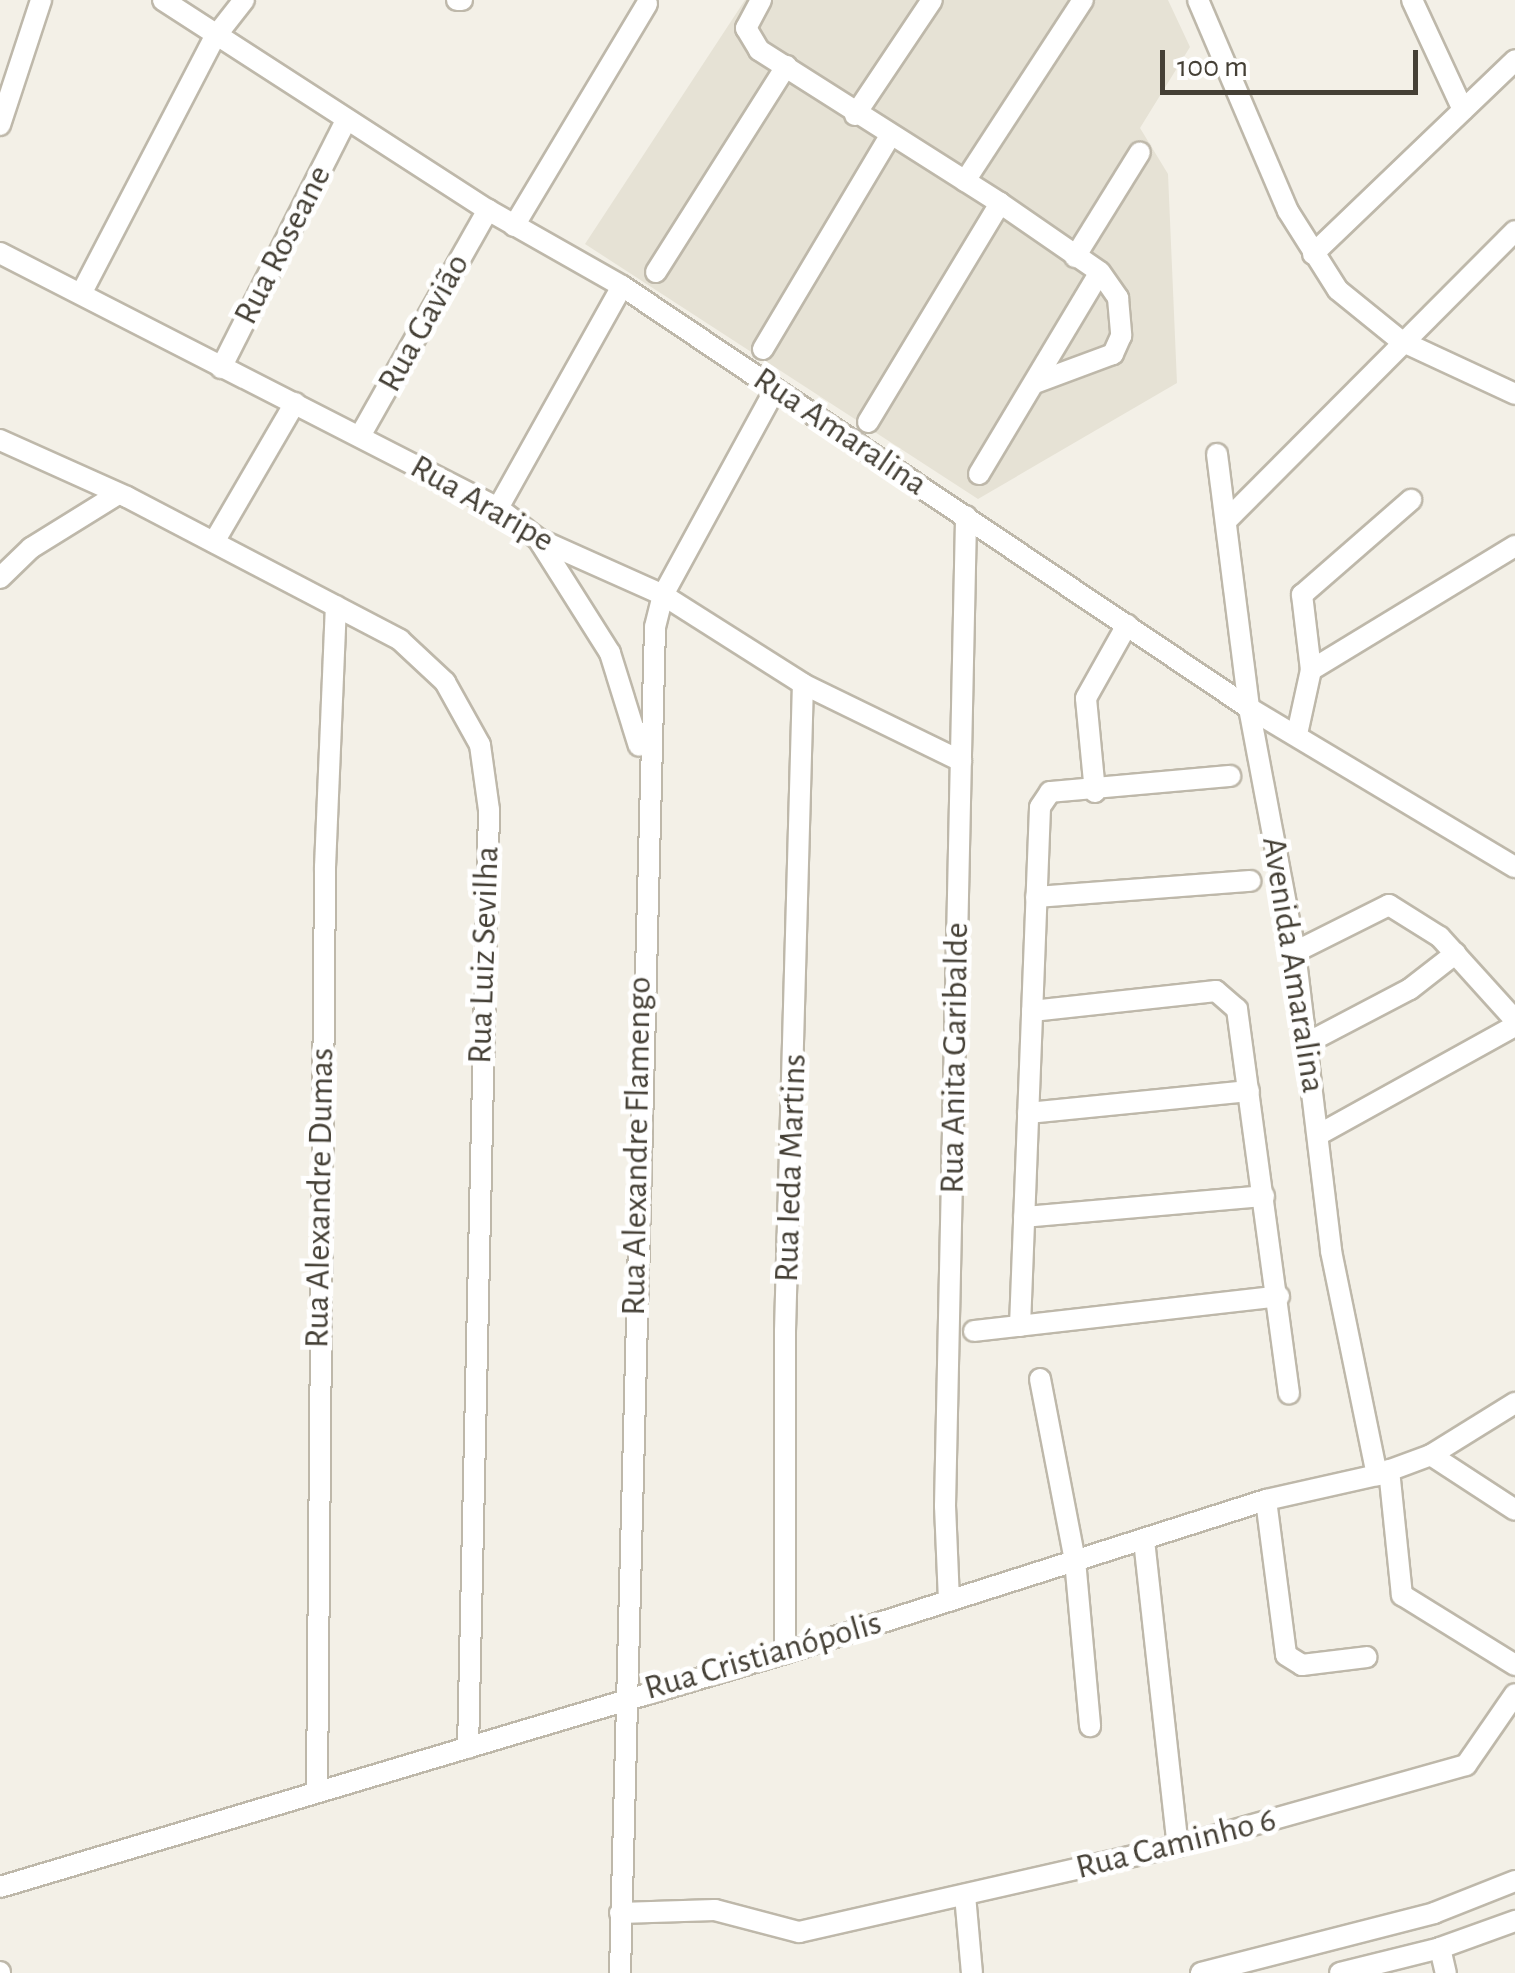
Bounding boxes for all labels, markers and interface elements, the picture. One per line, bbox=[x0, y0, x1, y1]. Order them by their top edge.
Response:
scale bar bbox=[1165, 30, 1422, 92]
text: 100 m bbox=[1177, 52, 1248, 82]
street label: Rua Roseane bbox=[225, 158, 341, 332]
street label: Rua Gavião bbox=[369, 247, 479, 399]
street label: Rua Amaralina bbox=[745, 358, 935, 506]
street label: Rua Araripe bbox=[403, 446, 561, 562]
street label: Avenida Amaralina bbox=[1252, 834, 1334, 1096]
street label: Rua Luiz Sevilha bbox=[459, 845, 509, 1065]
street label: Rua Anita Garibalde bbox=[932, 922, 978, 1194]
street label: Rua Alexandre Flamengo bbox=[613, 976, 661, 1316]
street label: Rua Alexandre Dumas bbox=[296, 1047, 344, 1349]
street label: Rua Ieda Martins bbox=[766, 1053, 816, 1283]
street label: Rua Cristianópolis bbox=[640, 1602, 886, 1710]
street label: Rua Caminho 6 bbox=[1072, 1799, 1280, 1889]

